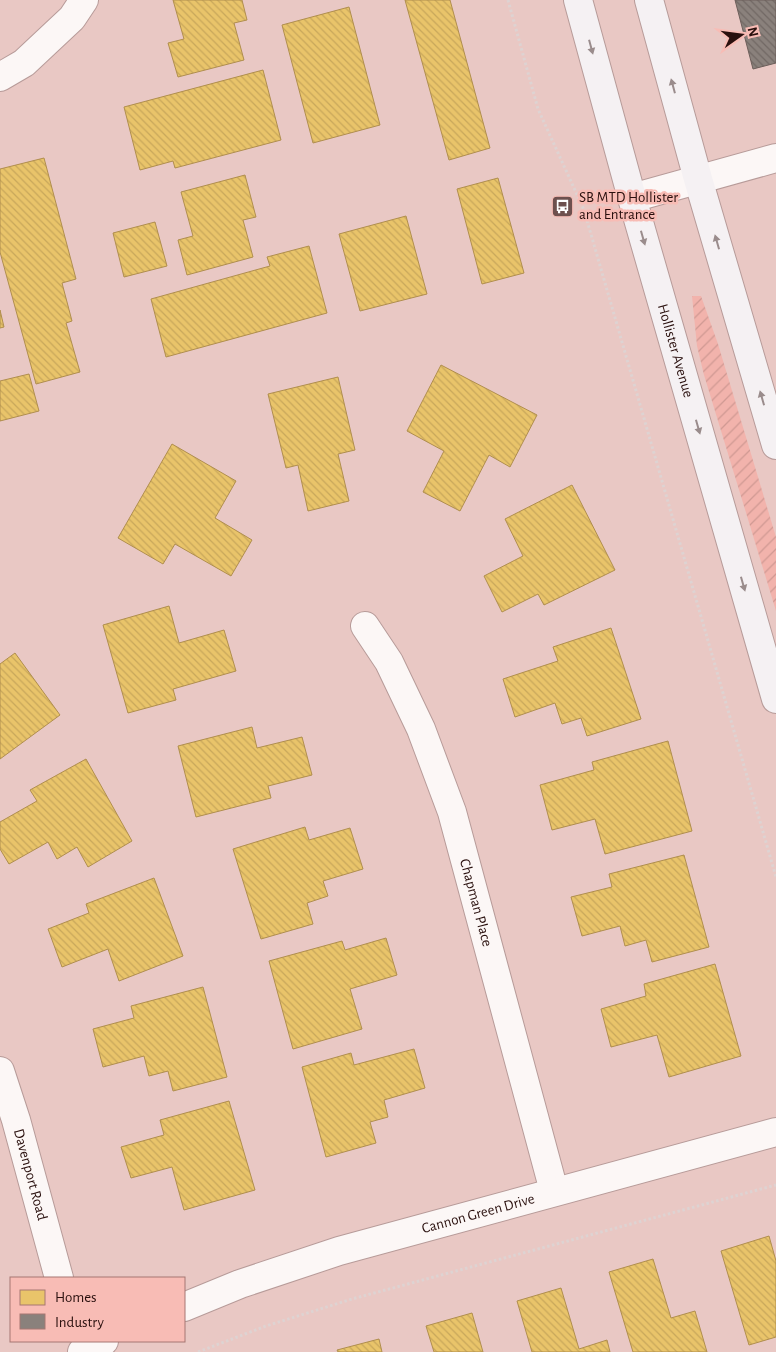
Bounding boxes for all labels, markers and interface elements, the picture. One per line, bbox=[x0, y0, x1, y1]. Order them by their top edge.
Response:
north arrow bbox=[716, 10, 766, 60]
text: N bbox=[745, 26, 761, 39]
one-way arrow bbox=[587, 40, 595, 55]
one-way arrow bbox=[668, 78, 676, 93]
place label: SB MTD Hollister and Entrance bbox=[579, 190, 678, 222]
bus stop icon: SB MTD Hollister and Entrance bbox=[551, 194, 575, 218]
one-way arrow bbox=[640, 230, 648, 245]
one-way arrow bbox=[712, 235, 720, 250]
street label: Hollister Avenue bbox=[655, 302, 696, 399]
one-way arrow bbox=[758, 391, 766, 406]
one-way arrow bbox=[694, 420, 702, 435]
one-way arrow bbox=[739, 576, 747, 591]
street label: Chapman Place bbox=[457, 857, 495, 948]
street label: Davenport Road bbox=[11, 1127, 50, 1222]
street label: Cannon Green Drive bbox=[420, 1191, 536, 1236]
legend bbox=[10, 1277, 185, 1342]
text: Homes bbox=[55, 1290, 97, 1305]
text: Industry bbox=[55, 1315, 104, 1330]

